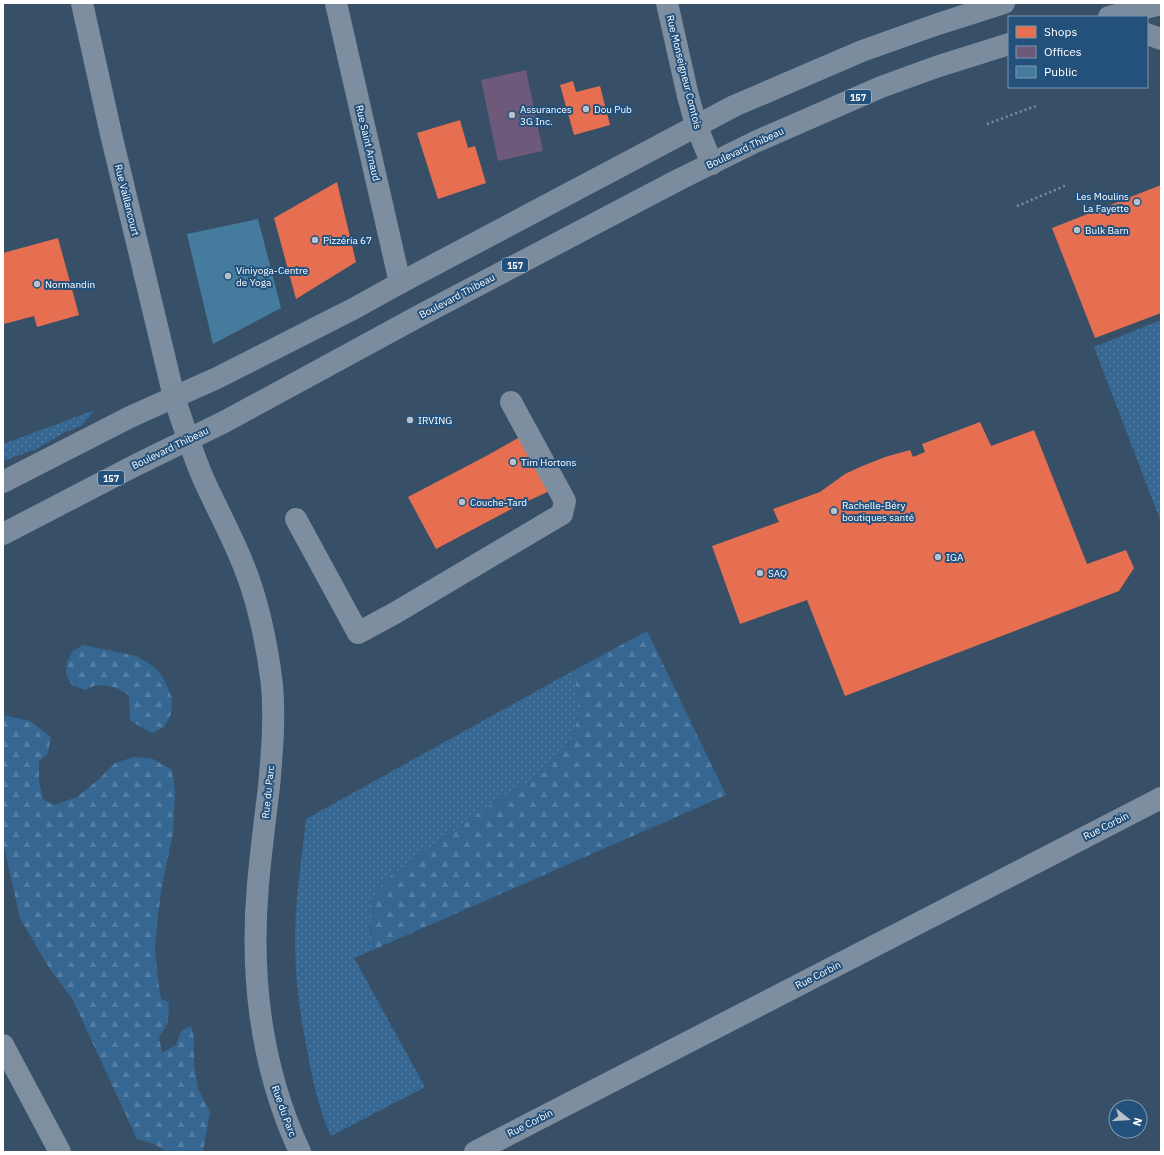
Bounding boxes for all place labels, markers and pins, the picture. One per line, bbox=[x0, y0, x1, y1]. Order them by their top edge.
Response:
place label: Assurances 3G Inc. bbox=[520, 103, 572, 128]
place label: Dou Pub bbox=[594, 103, 632, 116]
marker: Dou Pub bbox=[581, 104, 591, 114]
marker: Assurances 3G Inc. bbox=[507, 110, 517, 120]
place label: Les Moulins La Fayette bbox=[1076, 190, 1130, 215]
marker: Les Moulins La Fayette bbox=[1132, 197, 1142, 207]
place label: Bulk Barn bbox=[1085, 224, 1129, 237]
marker: Bulk Barn bbox=[1072, 225, 1082, 235]
place label: Pizzéria 67 bbox=[323, 234, 372, 247]
marker: Pizzéria 67 bbox=[310, 235, 320, 245]
place label: Viniyoga-Centre de Yoga bbox=[236, 264, 308, 289]
marker: Viniyoga-Centre de Yoga bbox=[223, 271, 233, 281]
place label: Normandin bbox=[45, 278, 95, 291]
marker: Normandin bbox=[32, 279, 42, 289]
place label: IRVING bbox=[418, 414, 452, 427]
marker: IRVING bbox=[405, 415, 415, 425]
place label: Tim Hortons bbox=[521, 456, 576, 469]
marker: Tim Hortons bbox=[508, 457, 518, 467]
place label: Couche-Tard bbox=[470, 496, 527, 509]
marker: Couche-Tard bbox=[457, 497, 467, 507]
place label: Rachelle-Béry boutiques santé bbox=[842, 499, 915, 524]
marker: Rachelle-Béry boutiques santé bbox=[829, 506, 839, 516]
place label: IGA bbox=[946, 551, 964, 564]
marker: IGA bbox=[933, 552, 943, 562]
place label: SAQ bbox=[768, 567, 787, 580]
marker: SAQ bbox=[755, 568, 765, 578]

